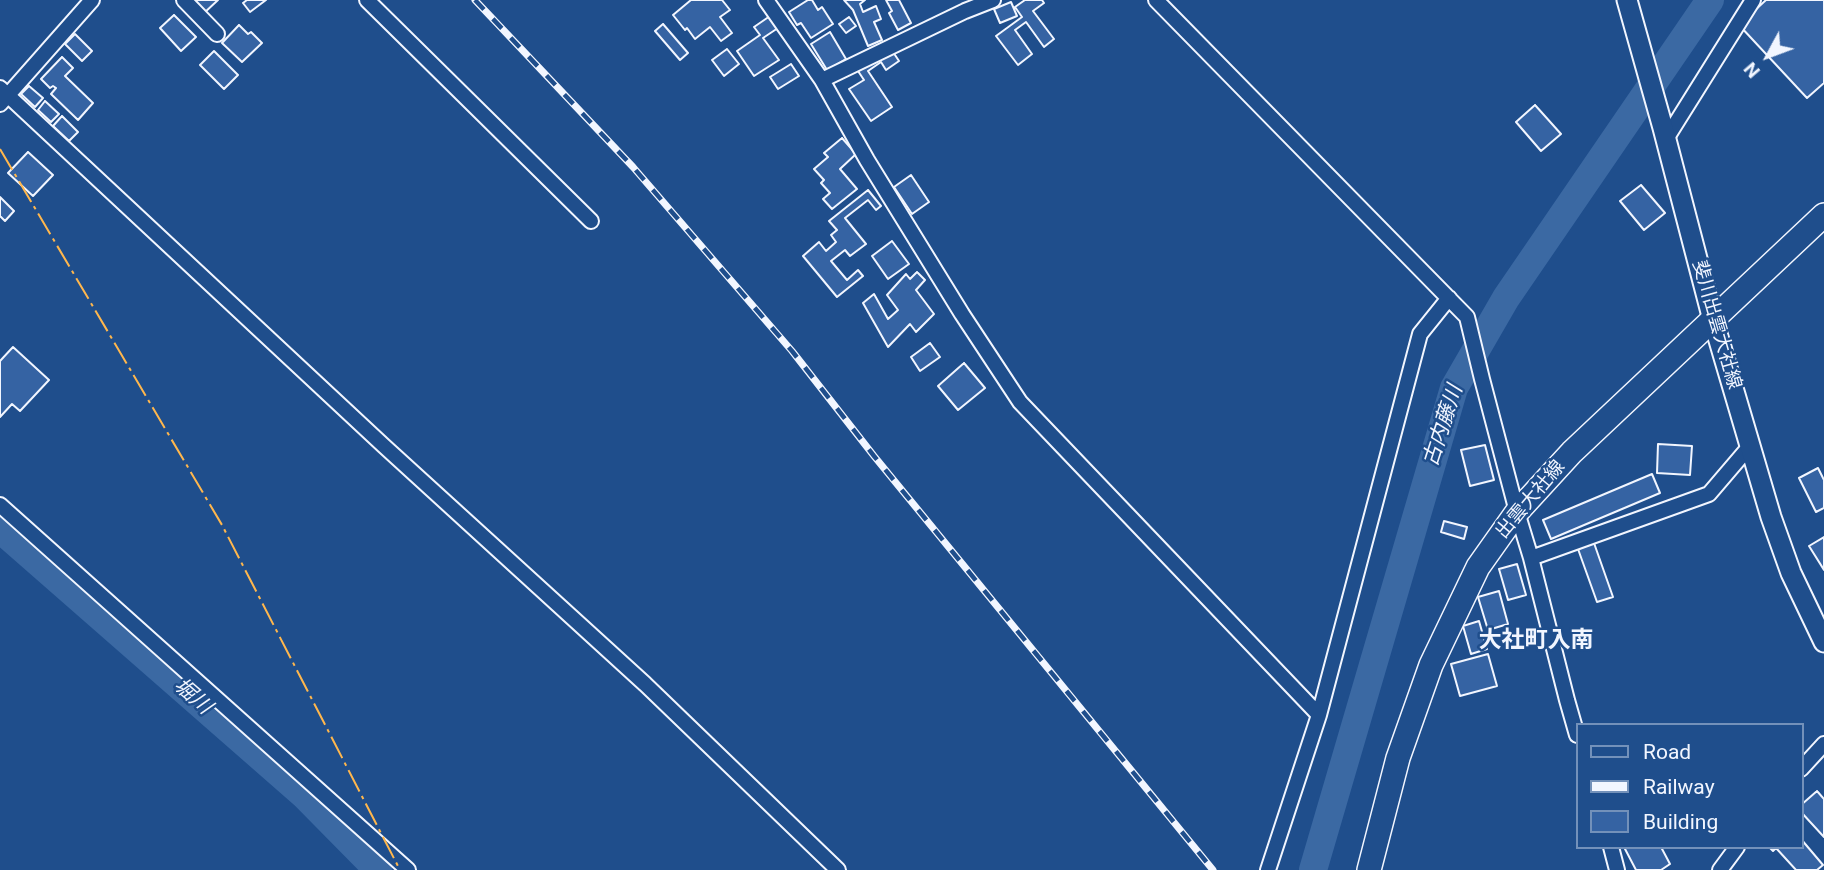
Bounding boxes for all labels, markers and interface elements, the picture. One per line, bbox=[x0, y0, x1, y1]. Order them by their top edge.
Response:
north arrow bbox=[1733, 21, 1803, 91]
text: N bbox=[1739, 58, 1765, 83]
street label: 斐川出雲大社線 bbox=[1687, 258, 1745, 392]
water label: 古内藤川 bbox=[1419, 382, 1469, 470]
street label: 出雲大社線 bbox=[1492, 456, 1570, 544]
district label: 大社町入南 bbox=[1479, 627, 1593, 655]
water label: 堀川 bbox=[168, 674, 216, 720]
legend bbox=[1576, 723, 1803, 849]
text: Road bbox=[1643, 740, 1691, 764]
text: Railway bbox=[1643, 775, 1715, 799]
text: Building bbox=[1643, 810, 1718, 834]

